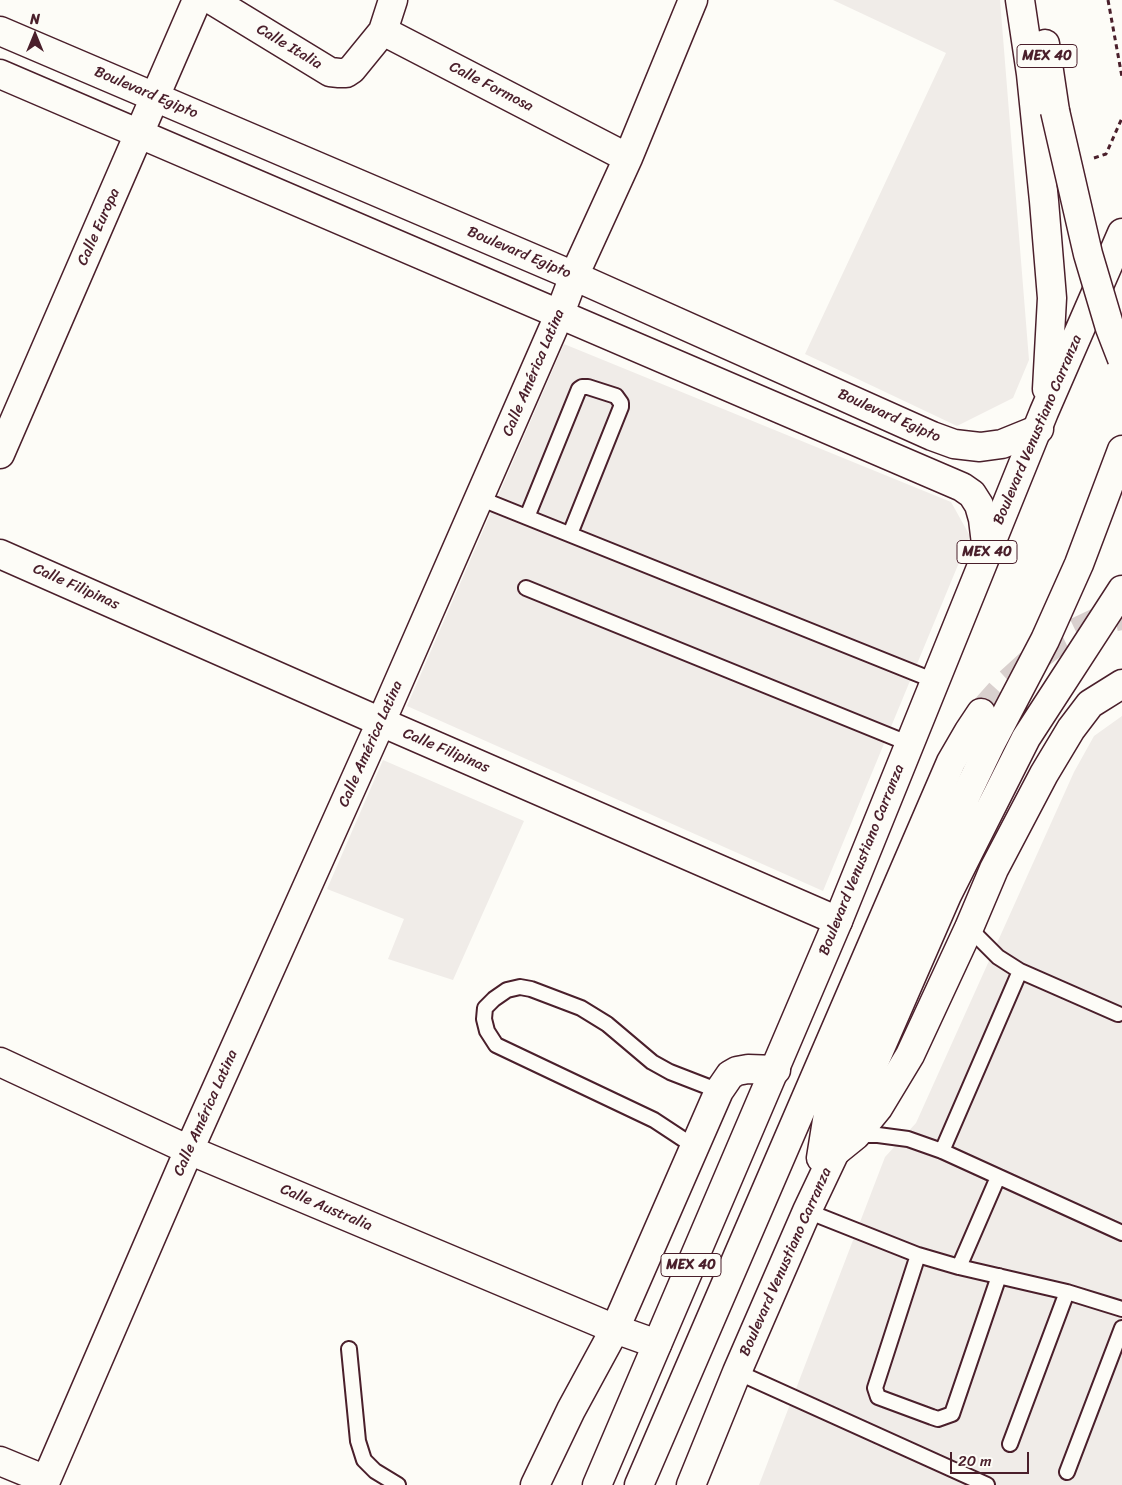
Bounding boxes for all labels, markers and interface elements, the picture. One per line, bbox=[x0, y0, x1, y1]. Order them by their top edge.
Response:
text: N bbox=[30, 7, 40, 32]
north arrow bbox=[10, 10, 60, 60]
street label: Calle Italia bbox=[253, 20, 325, 74]
road number: MEX 40 bbox=[1017, 44, 1077, 68]
street label: Calle Formosa bbox=[446, 58, 536, 116]
street label: Boulevard Egipto bbox=[92, 63, 200, 123]
street label: Calle Europa bbox=[74, 186, 124, 268]
street label: Boulevard Egipto bbox=[465, 223, 573, 283]
street label: Calle América Latina bbox=[499, 307, 569, 439]
street label: Boulevard Venustiano Carranza bbox=[990, 332, 1086, 528]
street label: Boulevard Egipto bbox=[835, 385, 943, 447]
road number: MEX 40 bbox=[957, 540, 1017, 564]
street label: Calle Filipinas bbox=[30, 560, 122, 614]
street label: Calle América Latina bbox=[335, 678, 407, 810]
street label: Calle Filipinas bbox=[400, 725, 492, 777]
street label: Boulevard Venustiano Carranza bbox=[815, 762, 909, 958]
street label: Calle América Latina bbox=[170, 1047, 242, 1179]
street label: Boulevard Venustiano Carranza bbox=[736, 1165, 836, 1359]
street label: Calle Australia bbox=[277, 1181, 375, 1235]
road number: MEX 40 bbox=[661, 1254, 721, 1276]
scale bar bbox=[952, 1442, 1031, 1474]
text: 20 m bbox=[958, 1448, 992, 1474]

